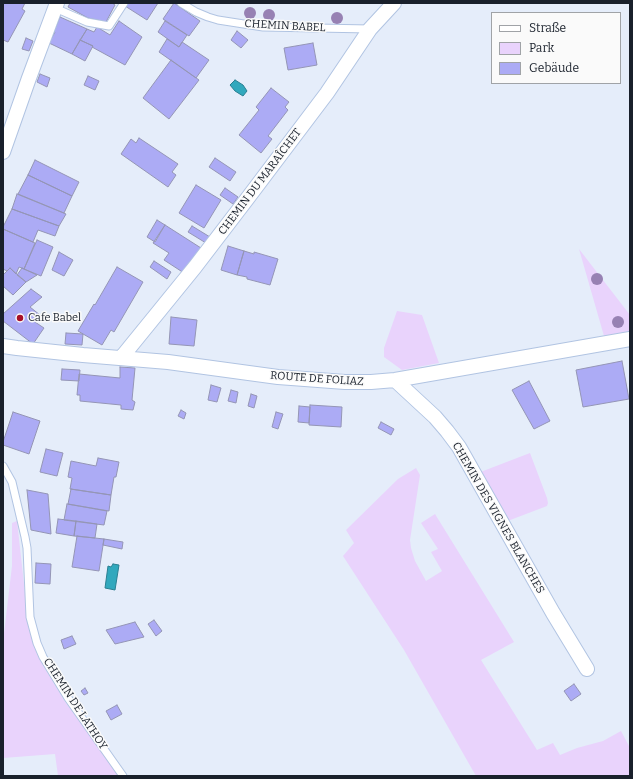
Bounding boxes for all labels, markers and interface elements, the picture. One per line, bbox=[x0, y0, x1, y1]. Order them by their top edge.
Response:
legend bbox=[491, 12, 621, 84]
street label: CHEMIN BABEL bbox=[244, 17, 326, 35]
text: Straße bbox=[529, 21, 566, 35]
text: Park bbox=[529, 41, 554, 55]
text: Gebäude bbox=[529, 61, 579, 75]
street label: CHEMIN DU MARAÎCHET bbox=[216, 126, 304, 238]
place label: Cafe Babel bbox=[28, 311, 81, 325]
marker: Cafe Babel bbox=[15, 313, 25, 323]
street label: ROUTE DE FOLIAZ bbox=[270, 369, 364, 389]
street label: CHEMIN DES VIGNES BLANCHES bbox=[449, 440, 547, 596]
street label: CHEMIN DE LATHOY bbox=[40, 656, 110, 752]

